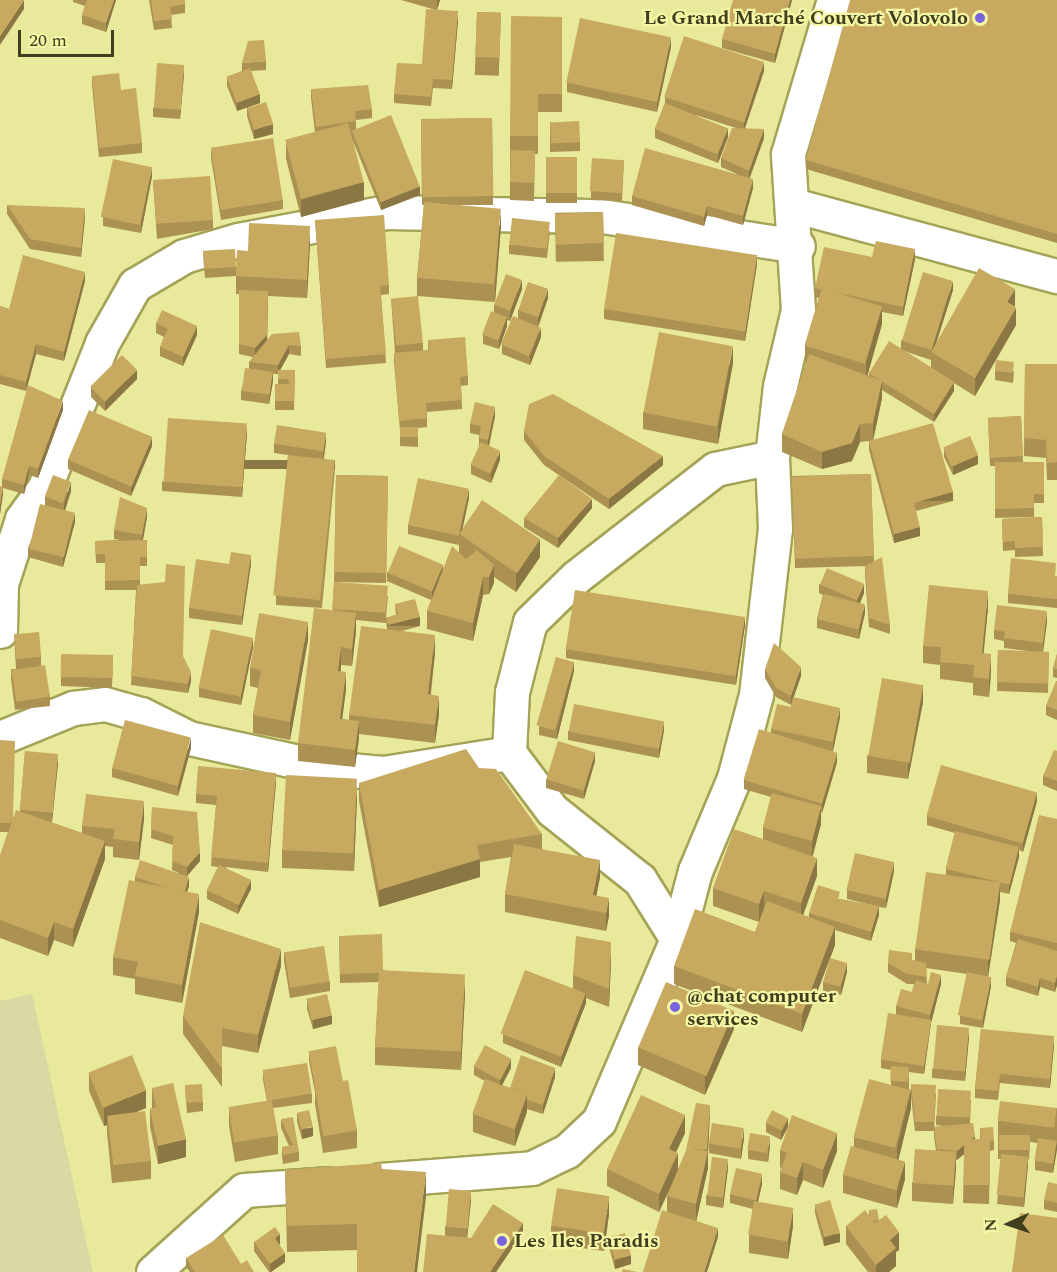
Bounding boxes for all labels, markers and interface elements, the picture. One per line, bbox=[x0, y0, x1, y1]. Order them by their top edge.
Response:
place label: Le Grand Marché Couvert Volovolo bbox=[643, 6, 968, 30]
marker: Le Grand Marché Couvert Volovolo bbox=[973, 11, 987, 25]
scale bar bbox=[21, 18, 117, 56]
text: 20 m bbox=[29, 27, 67, 54]
place label: @chat computer services bbox=[687, 984, 836, 1031]
marker: @chat computer services bbox=[668, 1000, 682, 1014]
north arrow bbox=[979, 1194, 1039, 1254]
text: N bbox=[979, 1218, 1003, 1232]
place label: Les Iles Paradis bbox=[514, 1229, 659, 1253]
marker: Les Iles Paradis bbox=[495, 1234, 509, 1248]

